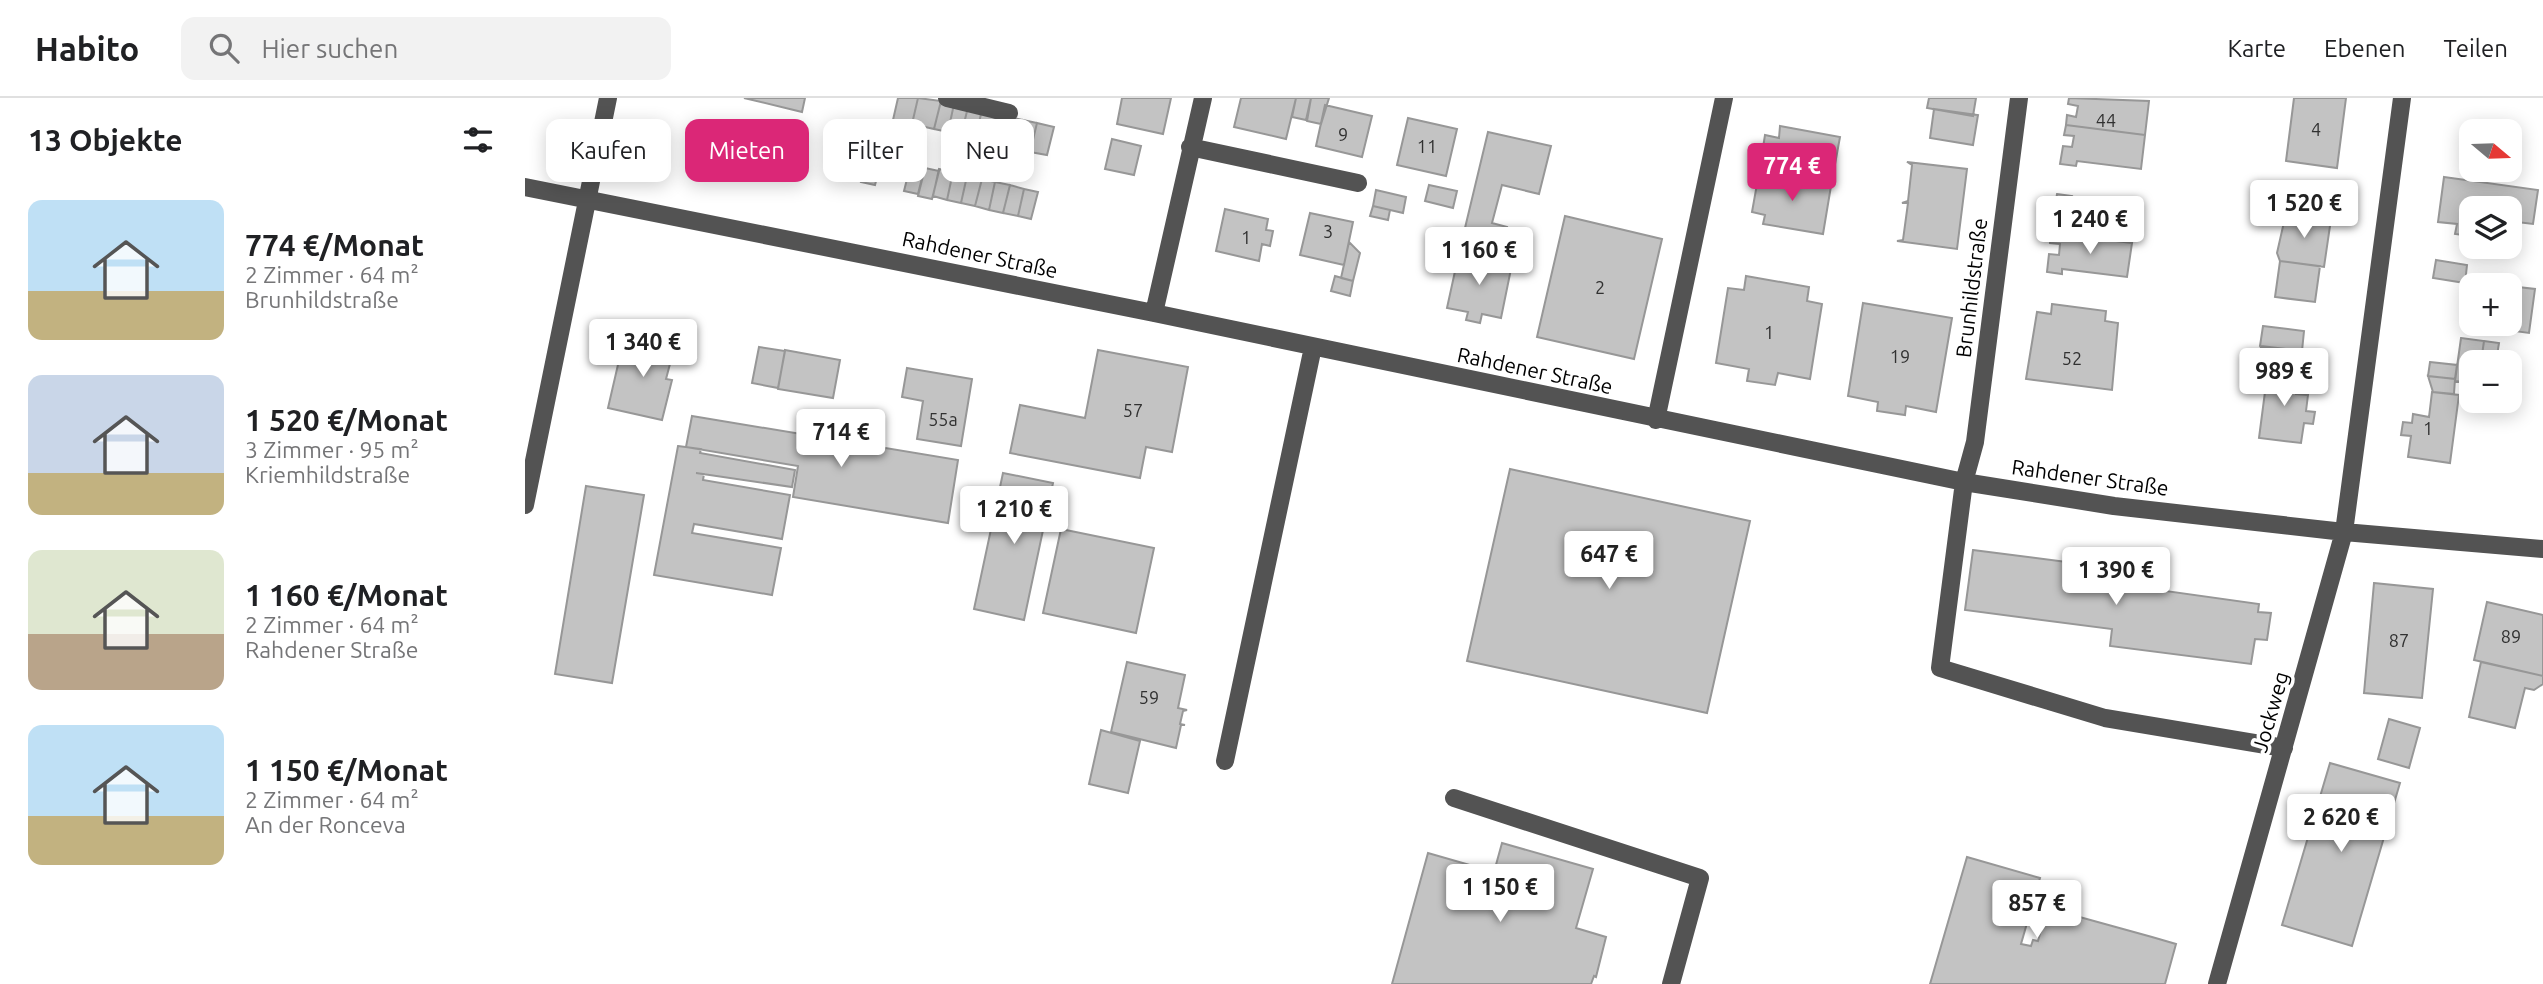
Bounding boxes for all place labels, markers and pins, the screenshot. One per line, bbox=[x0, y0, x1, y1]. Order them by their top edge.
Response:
pin: 774 € bbox=[1743, 144, 1841, 203]
pin: 1 520 € bbox=[2239, 180, 2369, 240]
pin: 1 240 € bbox=[2025, 197, 2155, 256]
pin: 1 160 € bbox=[1414, 228, 1544, 287]
pin: 1 340 € bbox=[578, 320, 708, 379]
pin: 989 € bbox=[2235, 348, 2333, 408]
pin: 714 € bbox=[792, 410, 890, 469]
pin: 1 210 € bbox=[949, 486, 1079, 546]
pin: 647 € bbox=[1560, 532, 1658, 591]
pin: 1 390 € bbox=[2051, 547, 2181, 607]
pin: 2 620 € bbox=[2276, 794, 2406, 854]
pin: 1 150 € bbox=[1435, 864, 1565, 924]
pin: 857 € bbox=[1988, 880, 2086, 940]

